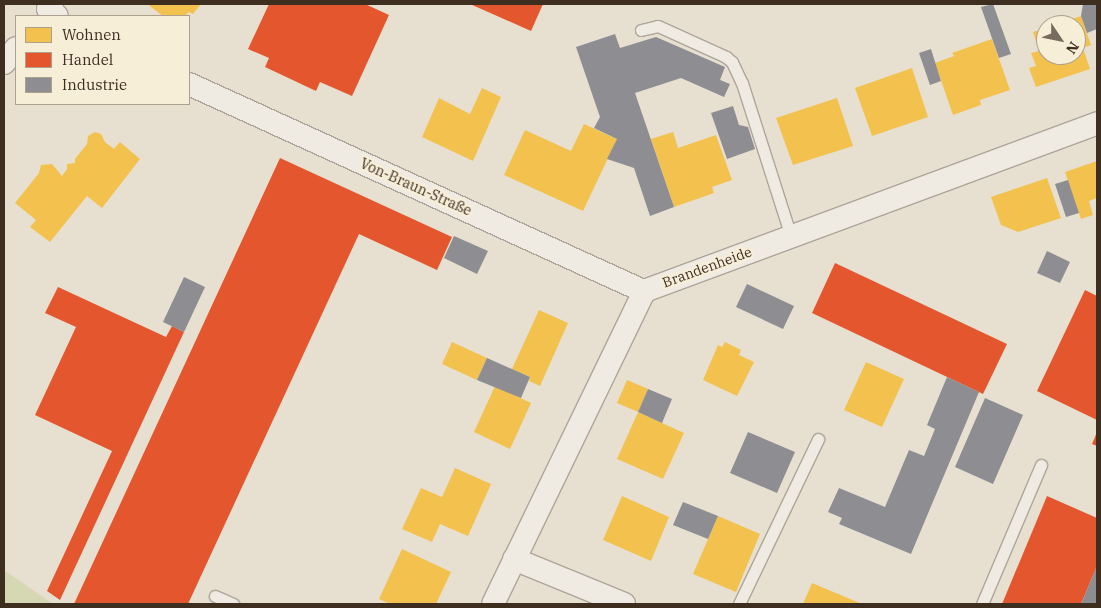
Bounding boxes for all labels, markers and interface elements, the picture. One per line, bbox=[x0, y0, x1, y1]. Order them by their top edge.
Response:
legend bbox=[15, 15, 190, 105]
north arrow bbox=[1036, 15, 1086, 65]
text: Wohnen bbox=[62, 25, 121, 44]
text: N bbox=[1062, 38, 1083, 57]
text: Handel bbox=[62, 50, 113, 69]
text: Industrie bbox=[62, 75, 127, 94]
street label: Von-Braun-Straße bbox=[358, 155, 474, 219]
street label: Brandenheide bbox=[660, 243, 754, 291]

